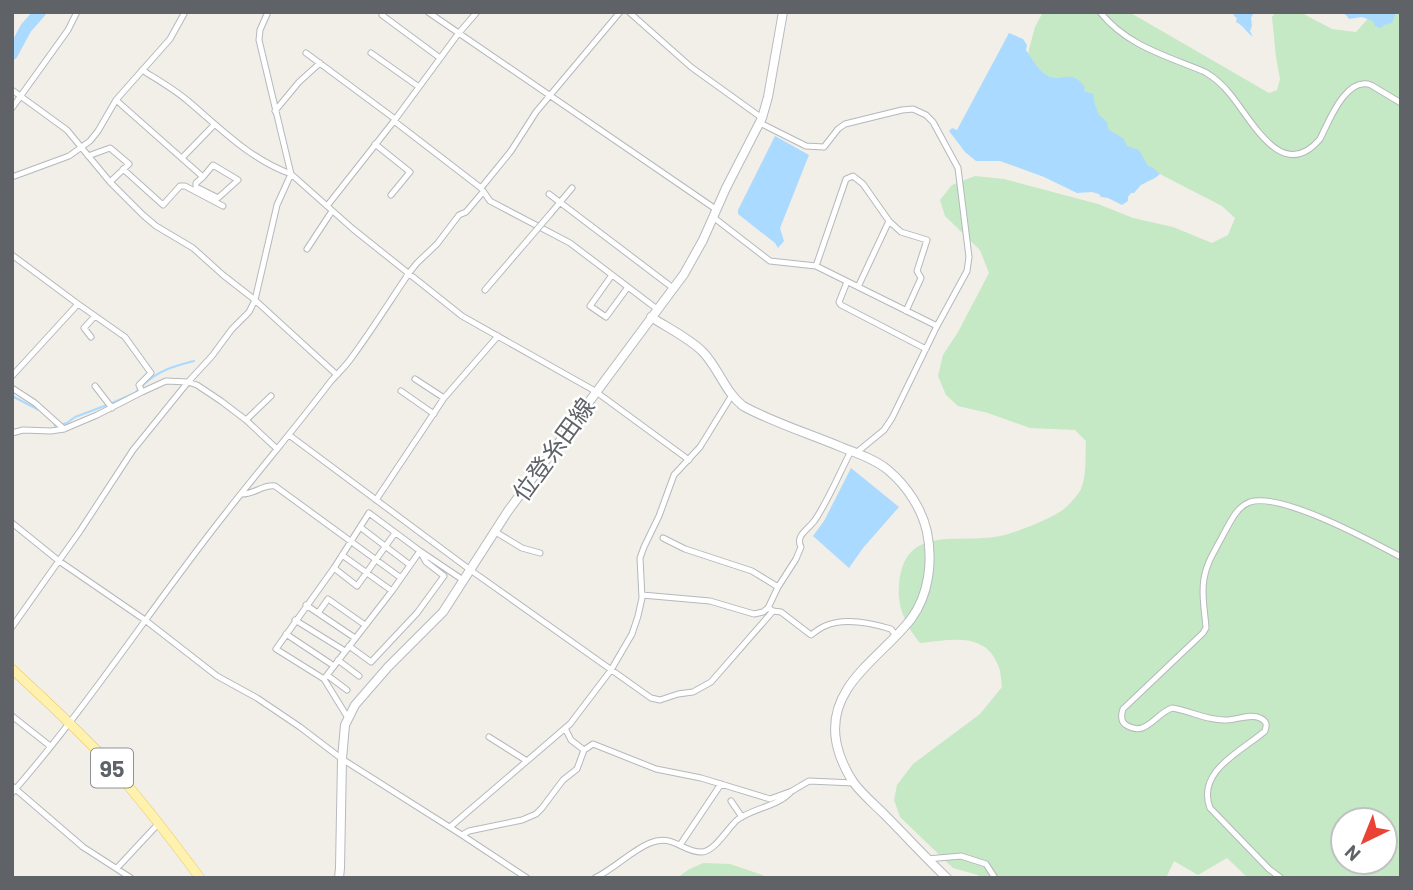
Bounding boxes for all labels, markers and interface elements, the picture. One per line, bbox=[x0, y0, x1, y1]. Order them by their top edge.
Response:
street label: 位登糸田線 bbox=[506, 392, 600, 506]
road number: 95 bbox=[91, 748, 133, 788]
north arrow bbox=[1329, 806, 1399, 876]
text: N bbox=[1340, 841, 1365, 867]

